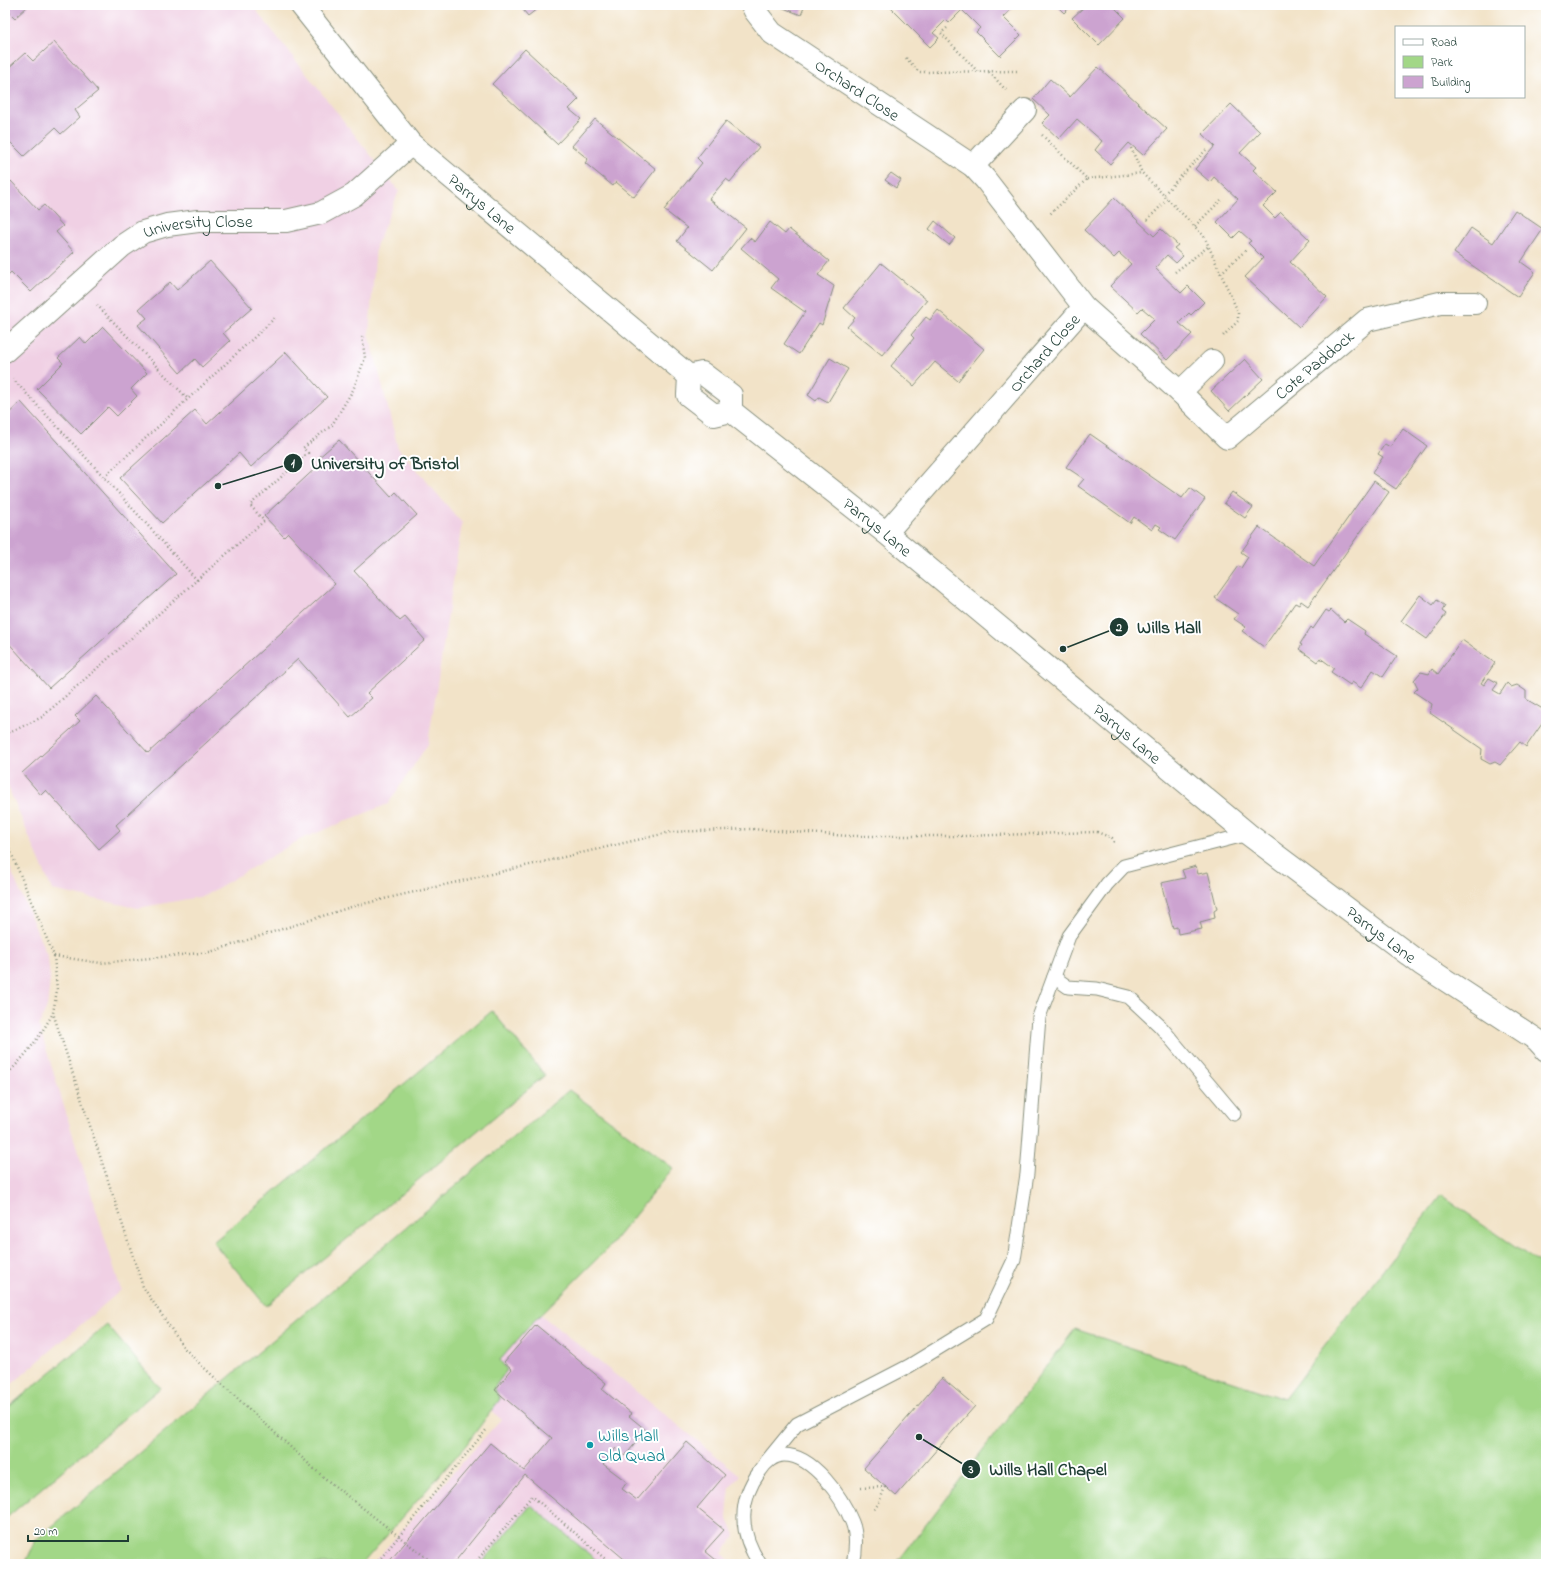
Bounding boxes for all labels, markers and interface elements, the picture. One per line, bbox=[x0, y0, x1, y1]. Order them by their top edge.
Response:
legend bbox=[1395, 26, 1525, 98]
text: Road bbox=[1431, 34, 1457, 52]
street label: Orchard Close bbox=[809, 53, 905, 128]
text: Park bbox=[1431, 54, 1453, 72]
text: Building bbox=[1430, 74, 1470, 93]
street label: Parrys Lane bbox=[442, 169, 521, 241]
street label: University Close bbox=[140, 210, 253, 245]
street label: Orchard Close bbox=[1004, 308, 1087, 398]
street label: Cote Paddock bbox=[1270, 325, 1361, 406]
callout: University of Bristol bbox=[283, 448, 467, 478]
text: University of Bristol bbox=[311, 452, 459, 479]
text: 1 bbox=[291, 455, 295, 473]
street label: Parrys Lane bbox=[837, 493, 917, 564]
callout: Wills Hall bbox=[1109, 612, 1209, 642]
text: Wills Hall bbox=[1137, 616, 1201, 642]
text: 2 bbox=[1115, 619, 1122, 637]
street label: Parrys Lane bbox=[1087, 699, 1166, 771]
street label: Parrys Lane bbox=[1340, 901, 1421, 970]
place label: Wills Hall Old Quad bbox=[598, 1424, 666, 1469]
marker: Wills Hall Old Quad bbox=[585, 1440, 595, 1450]
callout: Wills Hall Chapel bbox=[961, 1454, 1115, 1484]
text: Wills Hall Chapel bbox=[989, 1458, 1107, 1484]
text: 3 bbox=[968, 1461, 974, 1479]
scale bar bbox=[28, 1517, 128, 1543]
text: 20 m bbox=[34, 1523, 57, 1541]

